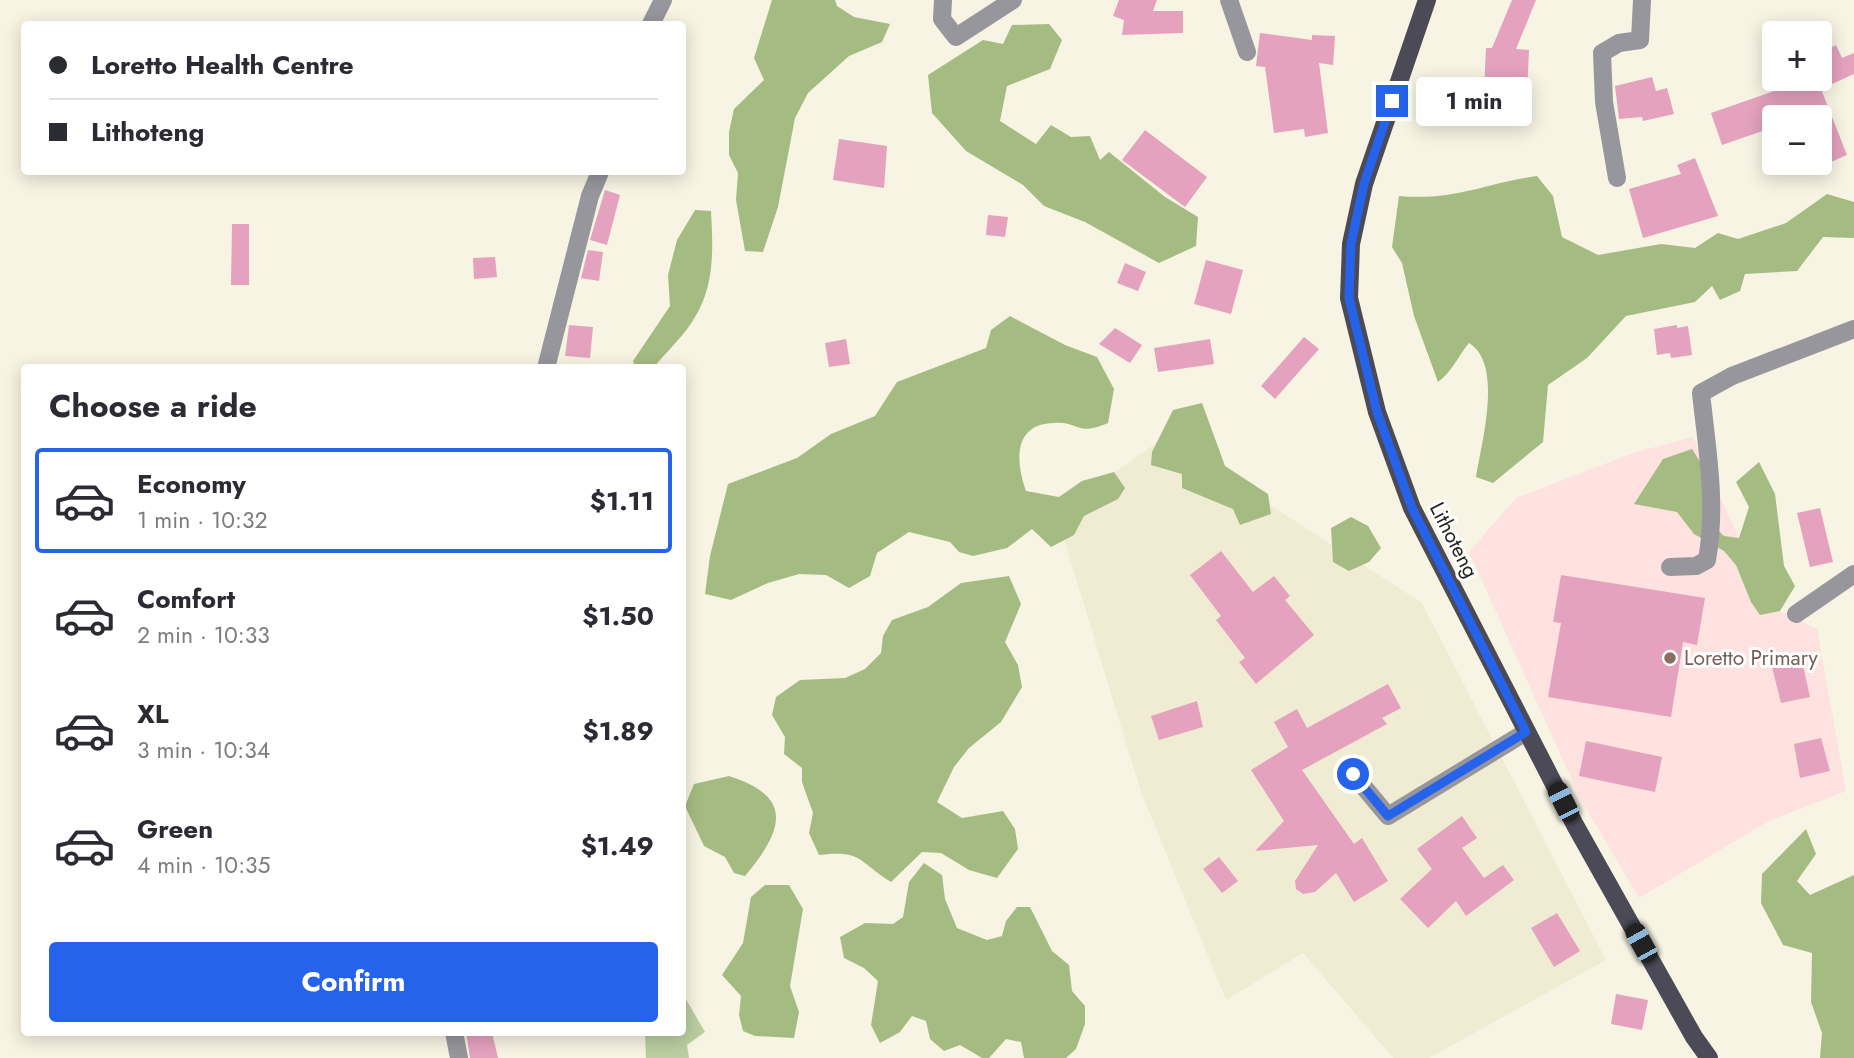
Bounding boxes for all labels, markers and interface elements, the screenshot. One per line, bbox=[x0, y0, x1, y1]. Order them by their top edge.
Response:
map controls bbox=[1762, 21, 1832, 175]
button: + bbox=[1762, 21, 1832, 91]
text: Loretto Health Centre bbox=[91, 46, 354, 84]
callout: 1 min bbox=[1416, 76, 1532, 126]
text: 1 min bbox=[1445, 84, 1503, 118]
route end bbox=[1376, 85, 1408, 117]
button: − bbox=[1762, 105, 1832, 175]
text: Lithoteng bbox=[91, 113, 204, 151]
text: Choose a ride bbox=[49, 383, 257, 429]
text: Economy bbox=[137, 465, 246, 503]
icon: car bbox=[53, 469, 116, 532]
text: $1.11 bbox=[590, 482, 654, 520]
street label: Lithoteng bbox=[1422, 497, 1486, 583]
text: 1 min · 10:32 bbox=[137, 503, 268, 537]
text: Comfort bbox=[137, 580, 235, 618]
icon: car bbox=[53, 584, 116, 647]
text: $1.50 bbox=[582, 597, 654, 635]
text: 2 min · 10:33 bbox=[137, 618, 270, 652]
place label: Loretto Primary bbox=[1684, 643, 1819, 673]
marker: Loretto Primary bbox=[1662, 650, 1678, 666]
text: XL bbox=[137, 695, 169, 733]
icon: car bbox=[53, 699, 116, 762]
text: $1.89 bbox=[583, 712, 654, 750]
text: 3 min · 10:34 bbox=[137, 733, 270, 767]
route start bbox=[1337, 758, 1369, 790]
car bbox=[1545, 779, 1582, 825]
text: Green bbox=[137, 810, 213, 848]
icon: car bbox=[53, 814, 116, 877]
text: $1.49 bbox=[581, 827, 654, 865]
text: 4 min · 10:35 bbox=[137, 848, 271, 882]
car bbox=[1622, 920, 1661, 966]
button: Confirm bbox=[49, 942, 658, 1022]

